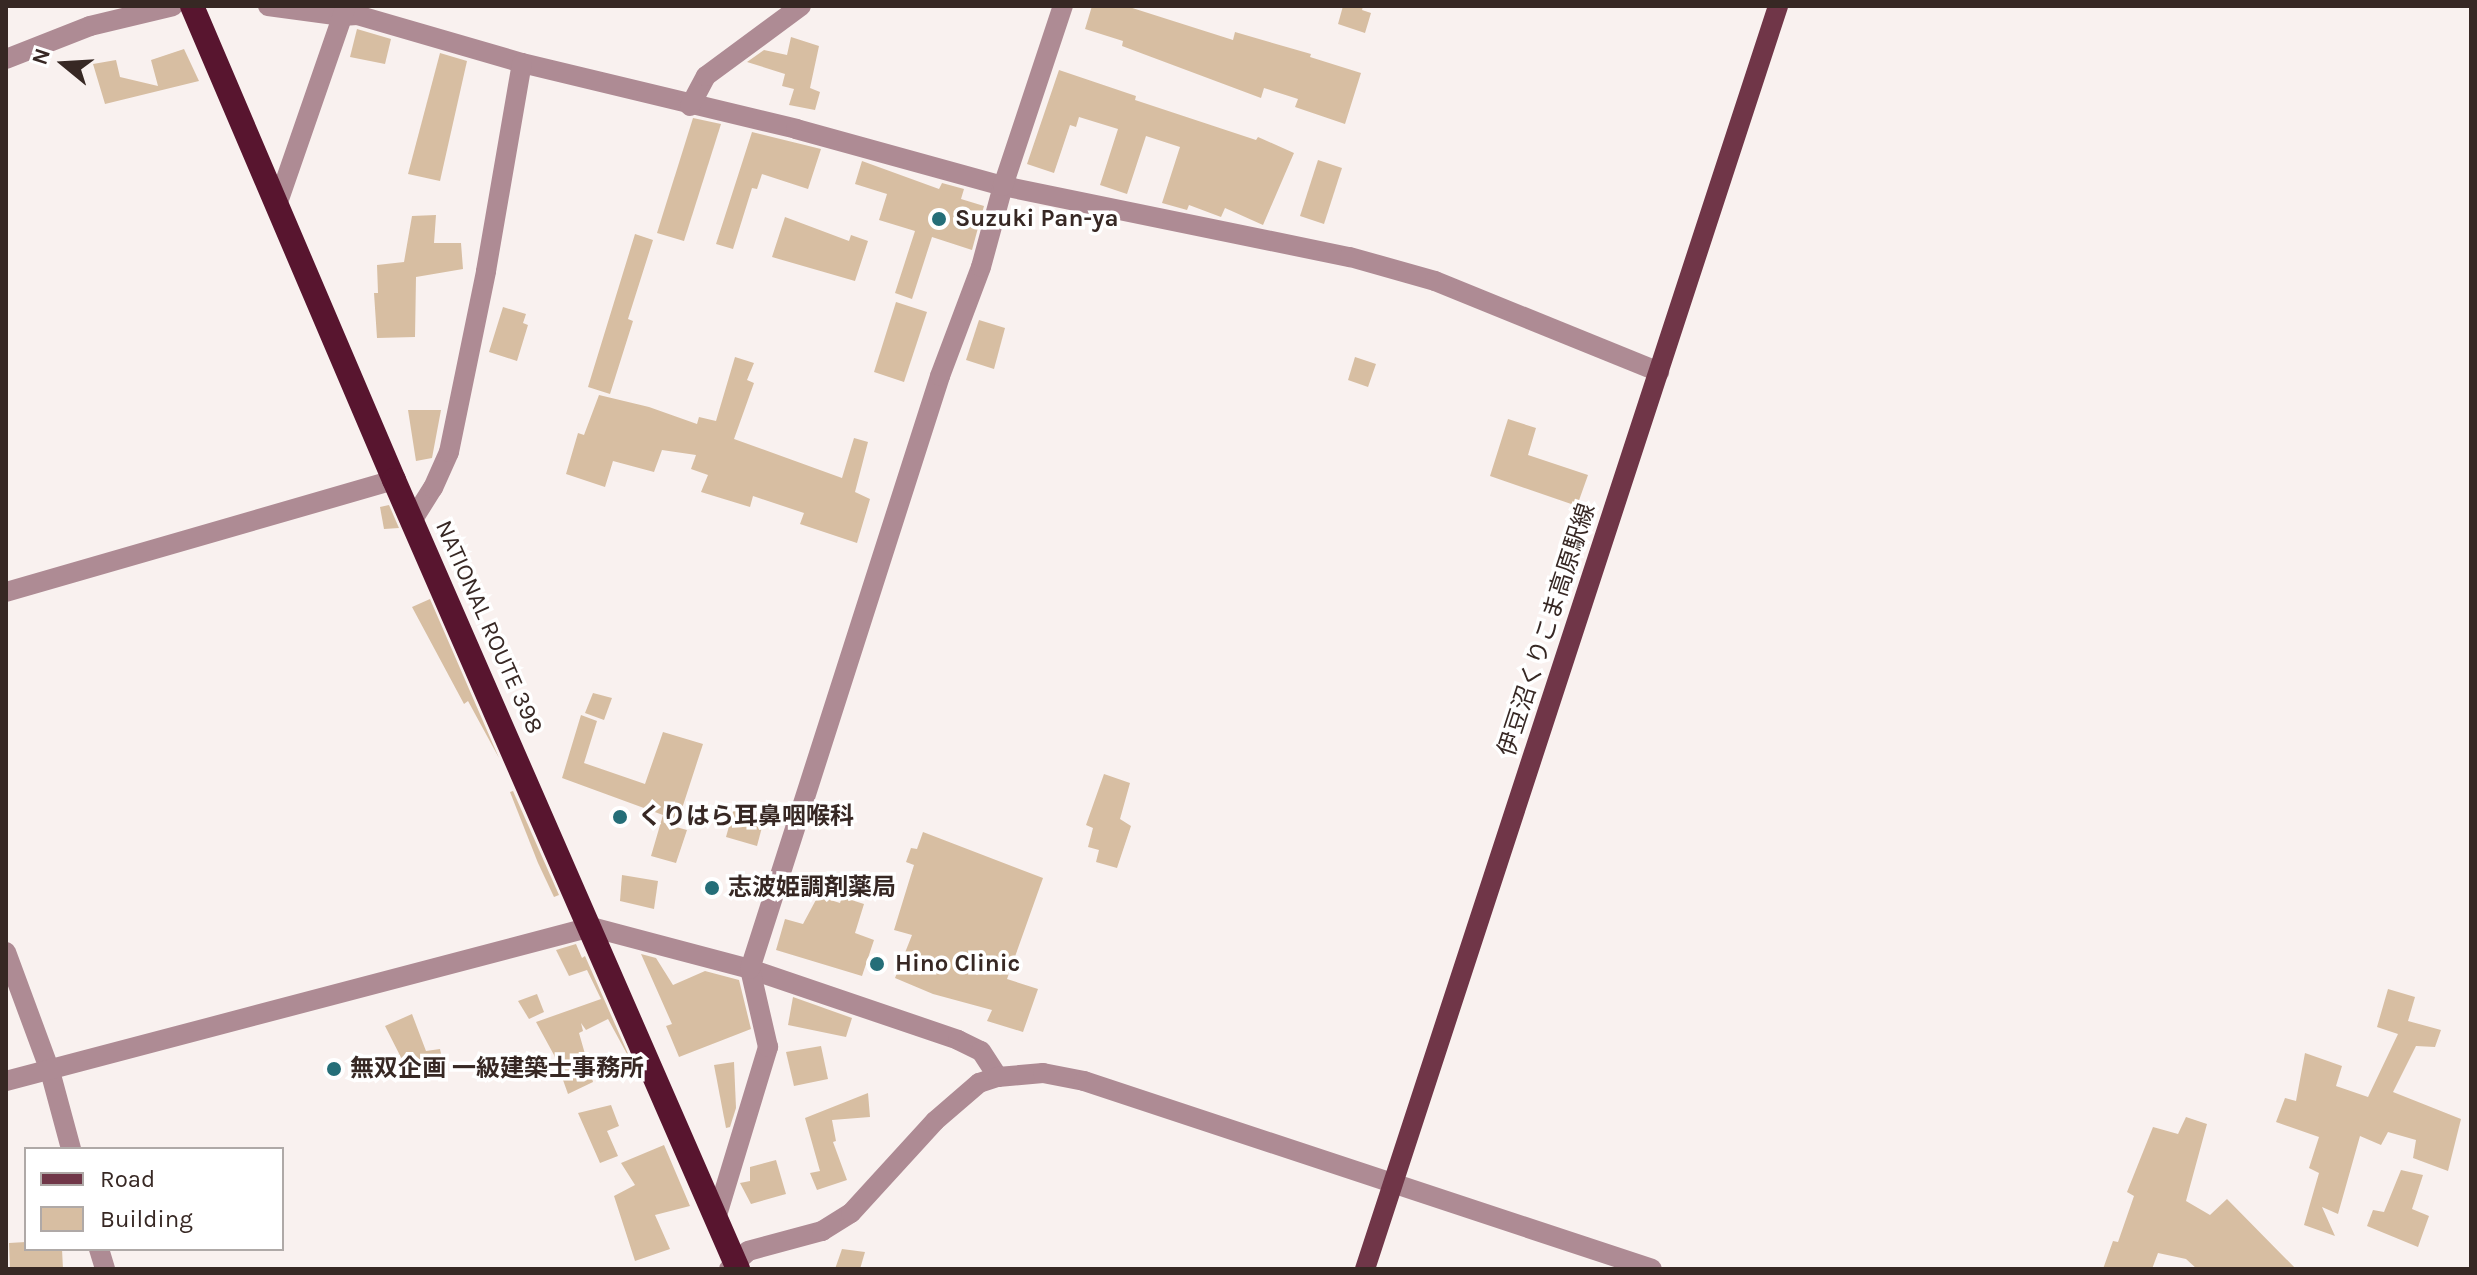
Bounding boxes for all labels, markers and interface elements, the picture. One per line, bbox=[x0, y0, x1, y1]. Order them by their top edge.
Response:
north arrow bbox=[24, 24, 104, 104]
text: N bbox=[26, 45, 56, 68]
place label: Suzuki Pan-ya bbox=[955, 205, 1118, 233]
marker: Suzuki Pan-ya bbox=[930, 210, 948, 228]
street label: 伊豆沼くりこま高原駅線 bbox=[1493, 500, 1601, 760]
street label: NATIONAL ROUTE 398 bbox=[429, 516, 549, 738]
place label: くりはら耳鼻咽喉科 bbox=[638, 803, 854, 831]
marker: くりはら耳鼻咽喉科 bbox=[609, 806, 631, 828]
place label: 志波姫調剤薬局 bbox=[728, 874, 896, 902]
marker: 志波姫調剤薬局 bbox=[703, 879, 721, 897]
place label: Hino Clinic bbox=[895, 950, 1020, 978]
marker: Hino Clinic bbox=[866, 953, 888, 975]
place label: 無双企画 一級建築士事務所 bbox=[350, 1055, 644, 1083]
marker: 無双企画 一級建築士事務所 bbox=[325, 1060, 343, 1078]
legend bbox=[24, 1147, 284, 1251]
text: Road bbox=[100, 1165, 155, 1193]
text: Building bbox=[100, 1205, 193, 1233]

